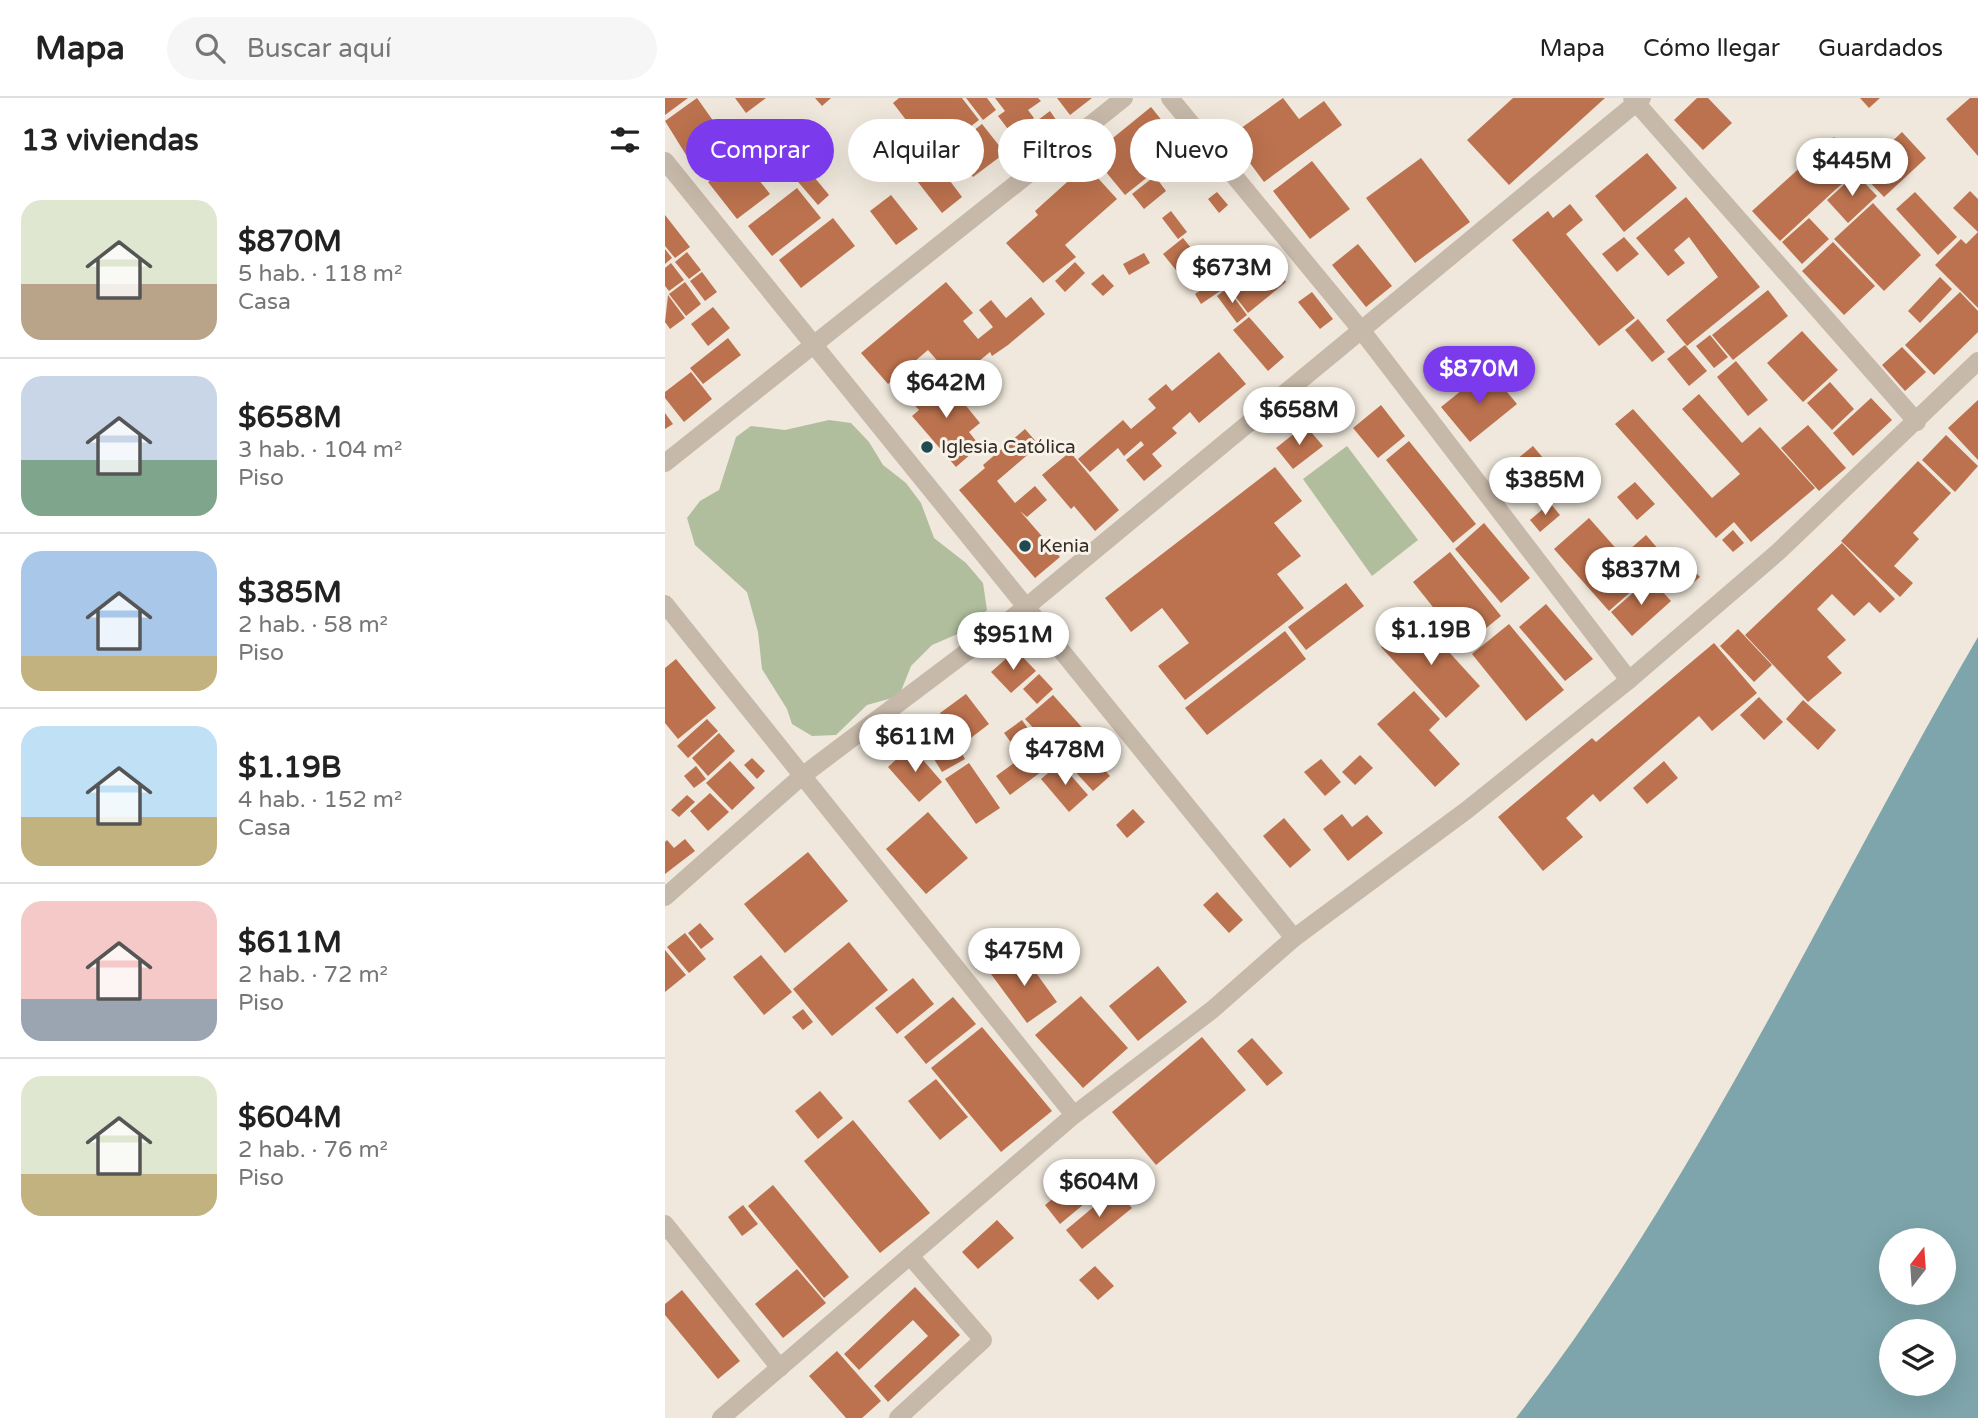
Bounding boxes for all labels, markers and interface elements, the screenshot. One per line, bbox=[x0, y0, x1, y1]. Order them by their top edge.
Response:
search box bbox=[167, 17, 657, 80]
text: Mapa bbox=[35, 29, 125, 68]
icon: search bbox=[191, 29, 229, 67]
text: Buscar aquí bbox=[247, 33, 391, 64]
text: Mapa bbox=[1540, 34, 1605, 63]
text: Cómo llegar bbox=[1643, 34, 1780, 63]
text: Guardados bbox=[1818, 34, 1943, 63]
chip: Comprar bbox=[686, 119, 834, 182]
chip: Alquilar bbox=[848, 119, 984, 182]
chip: Filtros bbox=[998, 119, 1116, 182]
chip: Nuevo bbox=[1130, 119, 1253, 182]
icon: filters bbox=[606, 121, 644, 159]
text: 13 viviendas bbox=[21, 122, 199, 159]
pin: $445M bbox=[1803, 139, 1901, 198]
text: $445M bbox=[1812, 147, 1892, 175]
text: $870M bbox=[238, 223, 342, 260]
icon: home bbox=[77, 228, 161, 312]
pin: $673M bbox=[1183, 246, 1281, 305]
text: $673M bbox=[1192, 254, 1272, 282]
text: 5 hab. · 118 m² bbox=[238, 260, 403, 288]
text: Casa bbox=[238, 288, 291, 316]
pin: $870M bbox=[1430, 346, 1528, 406]
text: $870M bbox=[1439, 355, 1519, 383]
pin: $642M bbox=[897, 360, 995, 420]
text: $642M bbox=[906, 369, 986, 397]
pin: $658M bbox=[1250, 388, 1348, 447]
text: $658M bbox=[1259, 396, 1339, 424]
text: $658M bbox=[238, 399, 342, 436]
icon: home bbox=[77, 404, 161, 488]
text: 3 hab. · 104 m² bbox=[238, 436, 403, 464]
place label: Iglesia Católica bbox=[941, 436, 1076, 458]
marker: Iglesia Católica bbox=[919, 439, 935, 455]
pin: $385M bbox=[1496, 458, 1594, 517]
text: Piso bbox=[238, 464, 284, 492]
text: $385M bbox=[1505, 466, 1585, 494]
place label: Kenia bbox=[1039, 535, 1089, 557]
marker: Kenia bbox=[1017, 538, 1033, 554]
pin: $837M bbox=[1592, 547, 1690, 607]
text: $837M bbox=[1601, 556, 1681, 584]
text: $385M bbox=[238, 574, 342, 611]
icon: home bbox=[77, 579, 161, 663]
pin: $1.19B bbox=[1374, 608, 1488, 667]
text: 2 hab. · 58 m² bbox=[238, 611, 388, 639]
pin: $951M bbox=[964, 612, 1062, 672]
text: $1.19B bbox=[1391, 616, 1471, 644]
text: $951M bbox=[973, 621, 1053, 649]
text: Piso bbox=[238, 639, 284, 667]
pin: $611M bbox=[866, 714, 964, 774]
text: $611M bbox=[875, 723, 955, 751]
pin: $478M bbox=[1016, 728, 1114, 787]
text: $478M bbox=[1025, 736, 1105, 764]
text: $1.19B bbox=[238, 749, 342, 786]
icon: home bbox=[77, 754, 161, 838]
text: 4 hab. · 152 m² bbox=[238, 786, 403, 814]
text: Casa bbox=[238, 814, 291, 842]
text: $611M bbox=[238, 924, 342, 961]
pin: $475M bbox=[975, 928, 1073, 988]
icon: home bbox=[77, 929, 161, 1013]
text: $475M bbox=[984, 937, 1064, 965]
text: 2 hab. · 72 m² bbox=[238, 961, 388, 989]
text: Piso bbox=[238, 989, 284, 1017]
text: $604M bbox=[238, 1099, 342, 1136]
icon: home bbox=[77, 1104, 161, 1188]
text: 2 hab. · 76 m² bbox=[238, 1136, 388, 1164]
pin: $604M bbox=[1050, 1160, 1148, 1219]
text: Piso bbox=[238, 1164, 284, 1192]
text: $604M bbox=[1059, 1168, 1139, 1196]
north arrow bbox=[1879, 1228, 1957, 1306]
map controls bbox=[1879, 1228, 1956, 1396]
button: layers bbox=[1879, 1319, 1956, 1396]

